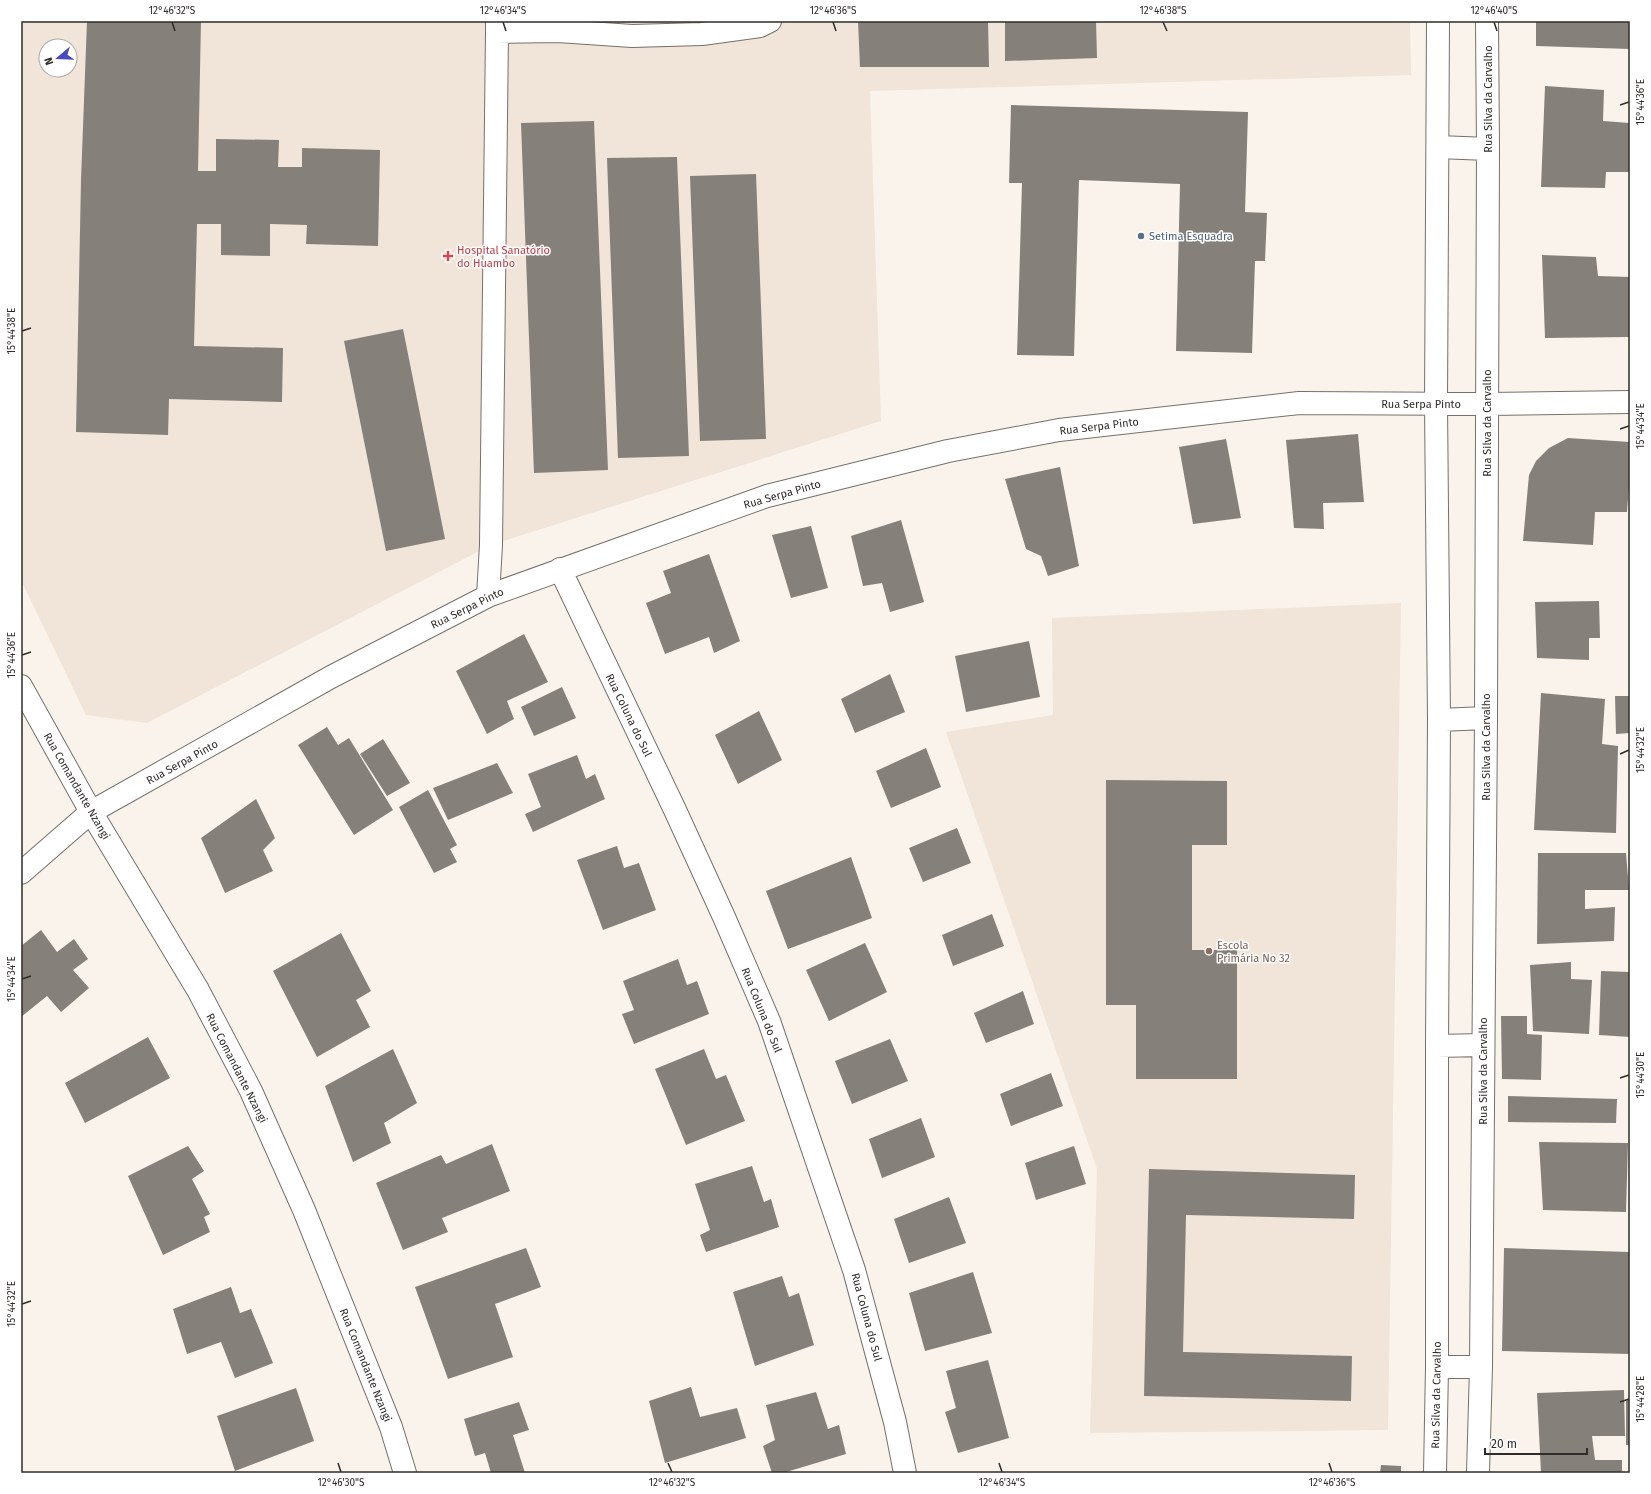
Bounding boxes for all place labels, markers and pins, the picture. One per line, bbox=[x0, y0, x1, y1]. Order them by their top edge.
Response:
place label: Setima Esquadra bbox=[1149, 230, 1233, 243]
marker: Setima Esquadra bbox=[1136, 231, 1146, 241]
place label: Hospital Sanatório do Huambo bbox=[457, 244, 550, 270]
marker: Hospital Sanatório do Huambo bbox=[442, 250, 454, 262]
place label: Escola Primária No 32 bbox=[1217, 939, 1290, 965]
marker: Escola Primária No 32 bbox=[1204, 946, 1214, 956]

